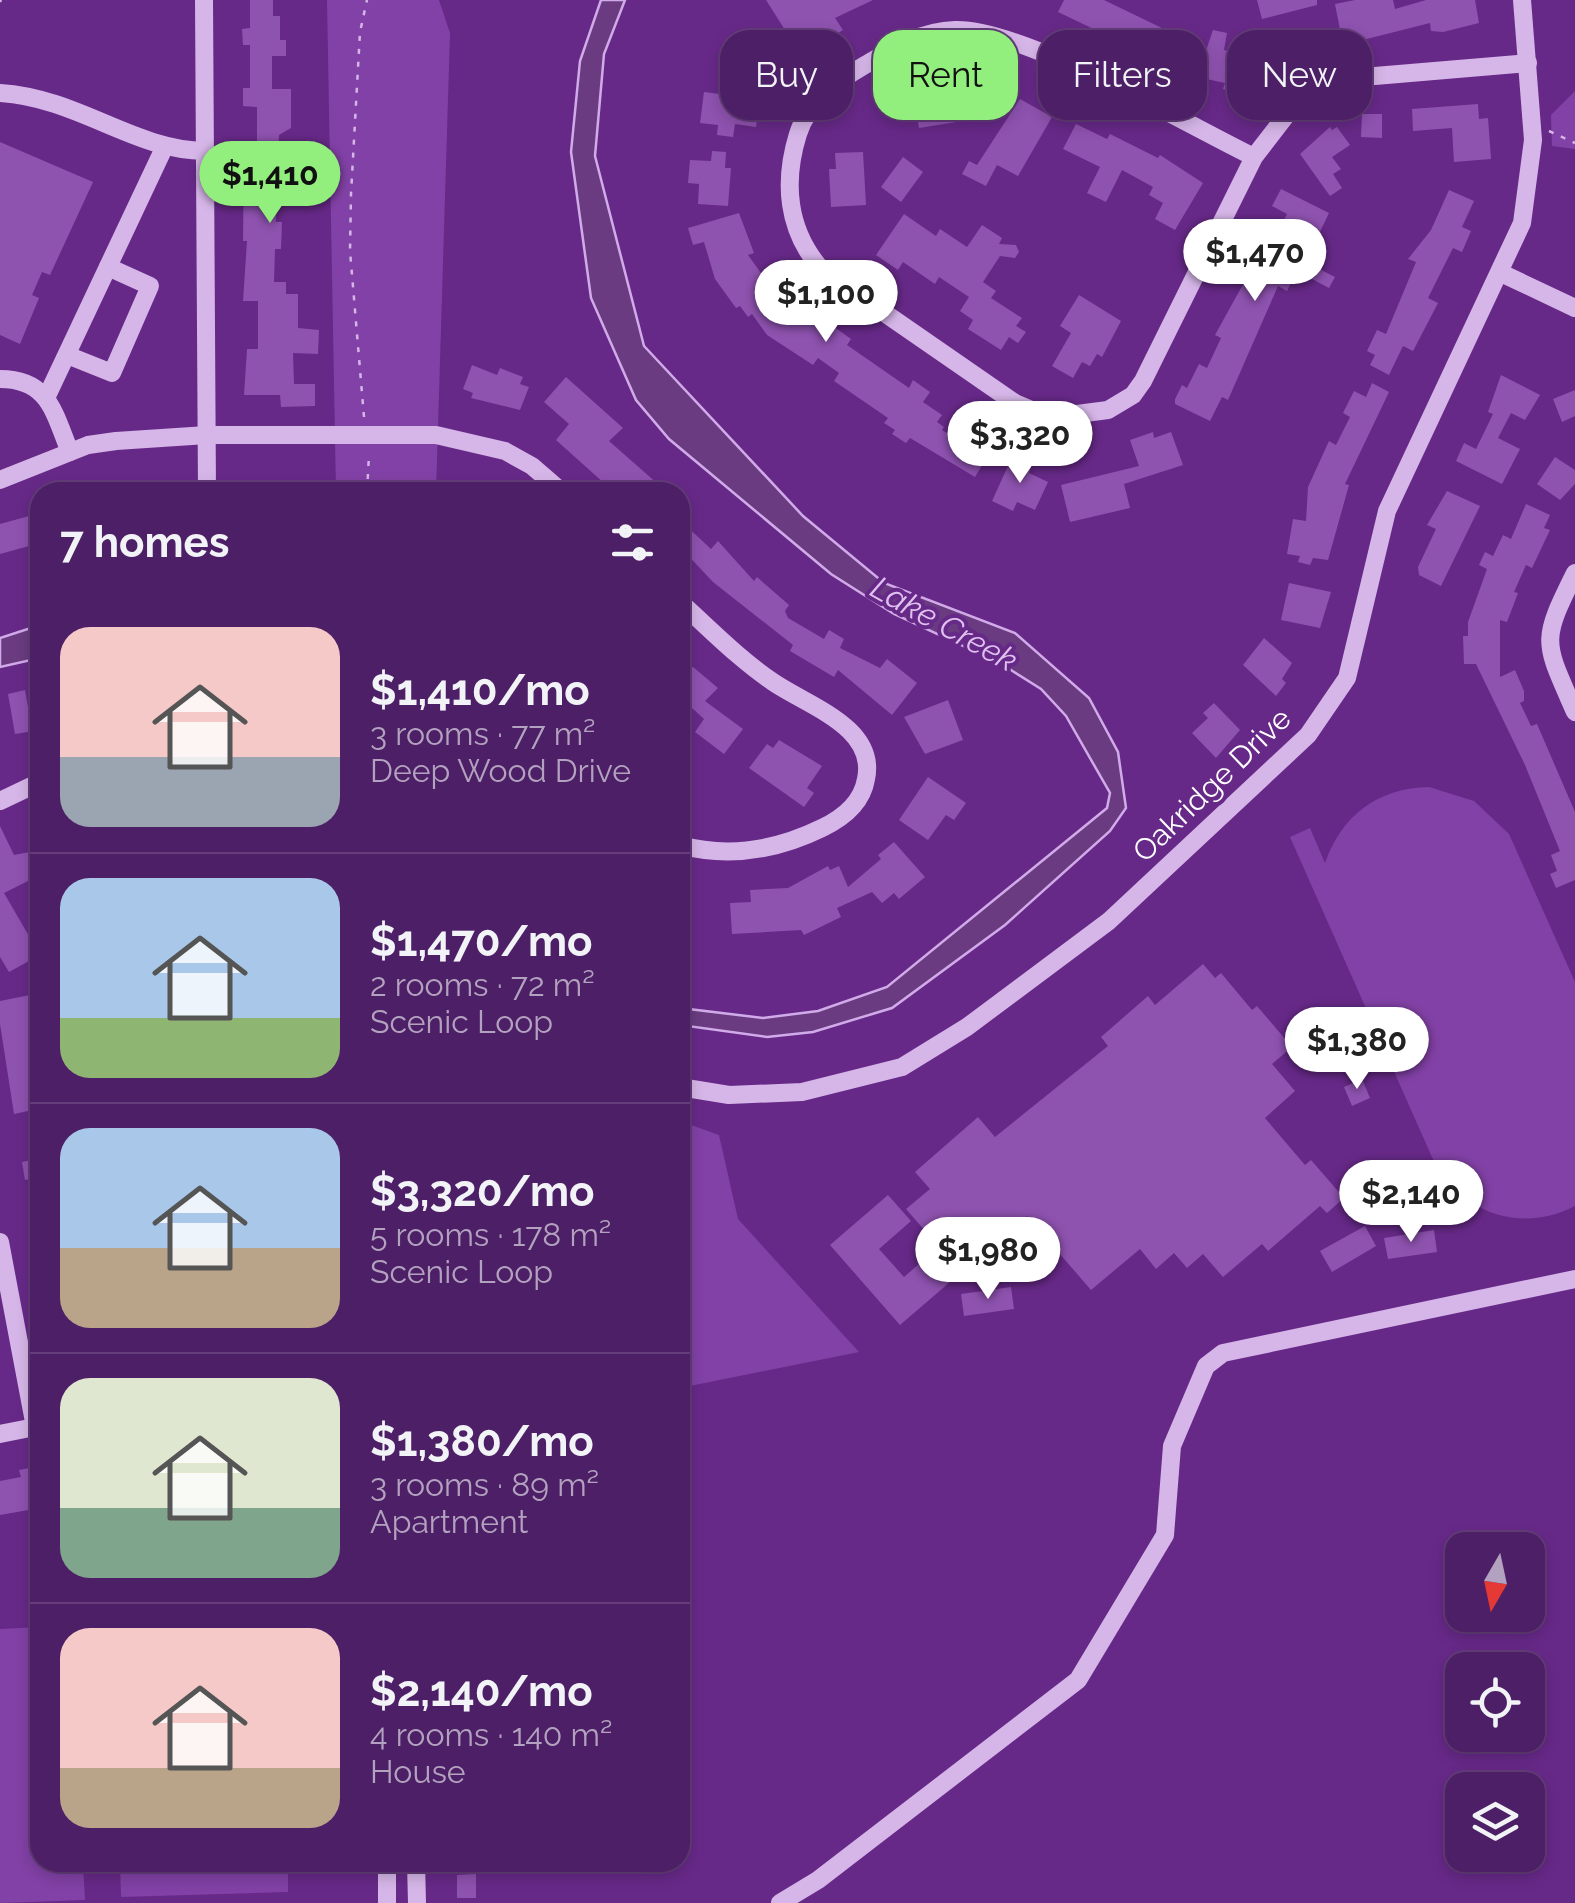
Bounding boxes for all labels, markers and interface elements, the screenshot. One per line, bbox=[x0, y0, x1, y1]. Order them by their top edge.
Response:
chip: Buy bbox=[720, 30, 853, 120]
chip: Rent bbox=[873, 30, 1018, 120]
chip: Filters bbox=[1038, 30, 1207, 120]
chip: New bbox=[1227, 30, 1372, 120]
pin: $1,410 bbox=[189, 141, 351, 226]
text: $1,410 bbox=[221, 155, 319, 192]
pin: $1,470 bbox=[1174, 219, 1336, 304]
text: $1,470 bbox=[1205, 233, 1305, 270]
pin: $1,100 bbox=[745, 260, 907, 345]
text: $1,100 bbox=[777, 274, 875, 311]
pin: $3,320 bbox=[939, 401, 1101, 486]
text: $3,320 bbox=[970, 415, 1070, 452]
icon: filters bbox=[605, 515, 660, 570]
text: 7 homes bbox=[60, 518, 229, 567]
water label: Lake Creek bbox=[865, 568, 1024, 679]
text: $1,410/mo bbox=[370, 666, 590, 715]
icon: home bbox=[140, 667, 260, 787]
street label: Oakridge Drive bbox=[1125, 701, 1298, 869]
text: 3 rooms · 77 m² bbox=[370, 715, 596, 752]
text: Deep Wood Drive bbox=[370, 752, 631, 789]
text: $1,470/mo bbox=[370, 917, 593, 966]
icon: home bbox=[140, 918, 260, 1038]
text: 2 rooms · 72 m² bbox=[370, 966, 595, 1003]
text: Scenic Loop bbox=[370, 1003, 553, 1040]
pin: $1,380 bbox=[1276, 1007, 1438, 1092]
text: $1,380 bbox=[1307, 1021, 1407, 1058]
pin: $2,140 bbox=[1330, 1160, 1492, 1245]
text: $3,320/mo bbox=[370, 1167, 595, 1216]
icon: home bbox=[140, 1168, 260, 1288]
text: $2,140 bbox=[1361, 1174, 1461, 1211]
text: 5 rooms · 178 m² bbox=[370, 1216, 611, 1253]
pin: $1,980 bbox=[907, 1217, 1069, 1302]
text: $1,980 bbox=[937, 1231, 1039, 1268]
text: Scenic Loop bbox=[370, 1253, 553, 1290]
text: $1,380/mo bbox=[370, 1417, 594, 1466]
icon: home bbox=[140, 1418, 260, 1538]
text: 3 rooms · 89 m² bbox=[370, 1466, 599, 1503]
text: Apartment bbox=[370, 1503, 528, 1540]
north arrow bbox=[1445, 1532, 1545, 1632]
map controls bbox=[1445, 1532, 1545, 1872]
button: locate bbox=[1445, 1652, 1545, 1752]
text: $2,140/mo bbox=[370, 1667, 593, 1716]
icon: home bbox=[140, 1668, 260, 1788]
text: 4 rooms · 140 m² bbox=[370, 1716, 612, 1753]
text: House bbox=[370, 1753, 466, 1790]
button: layers bbox=[1445, 1772, 1545, 1872]

